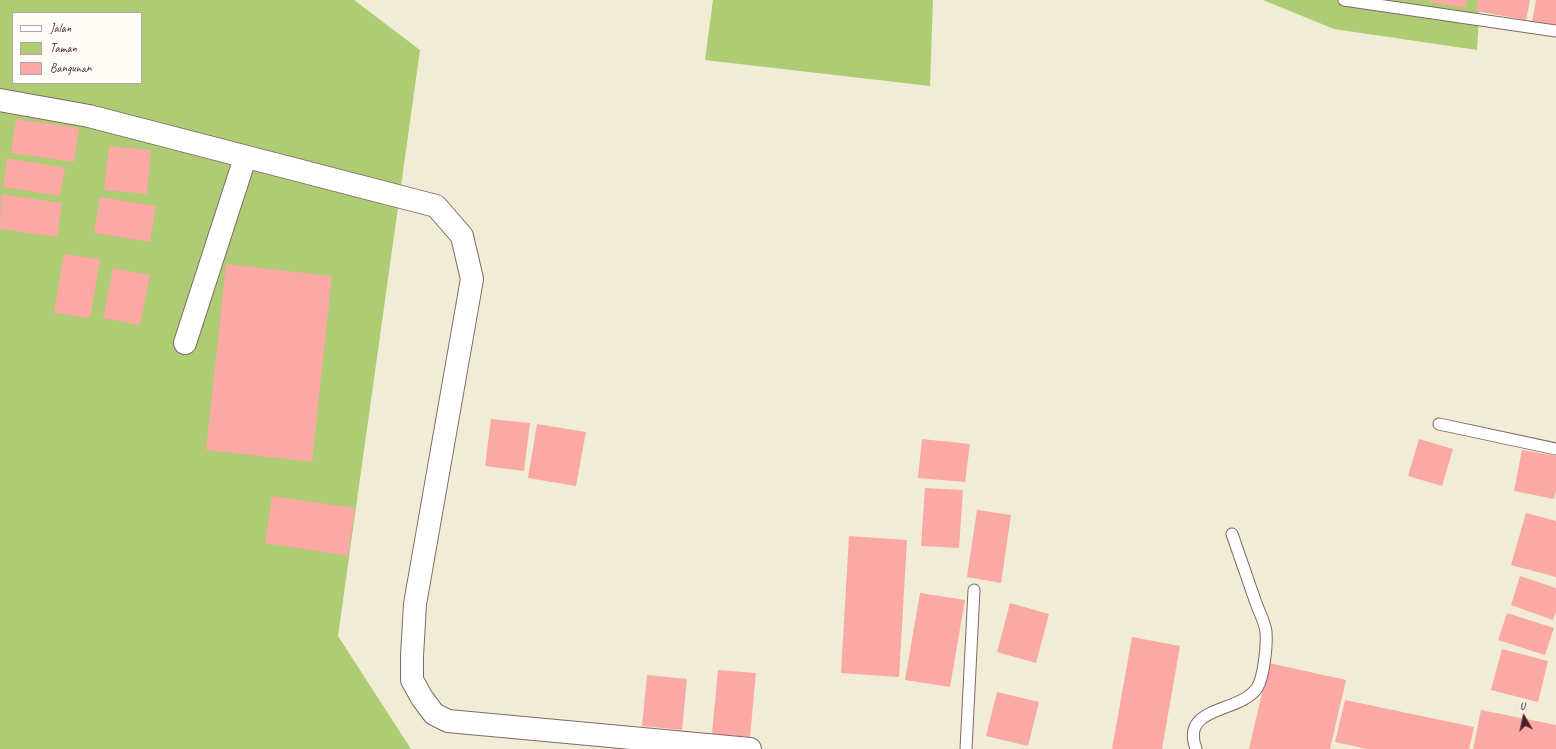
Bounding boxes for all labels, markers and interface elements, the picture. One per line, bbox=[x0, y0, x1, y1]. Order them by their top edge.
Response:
legend bbox=[12, 12, 142, 84]
text: Jalan bbox=[50, 20, 71, 36]
text: Taman bbox=[50, 40, 77, 56]
text: Bangunan bbox=[50, 60, 91, 76]
north arrow bbox=[1504, 697, 1544, 737]
text: U bbox=[1518, 698, 1526, 712]

